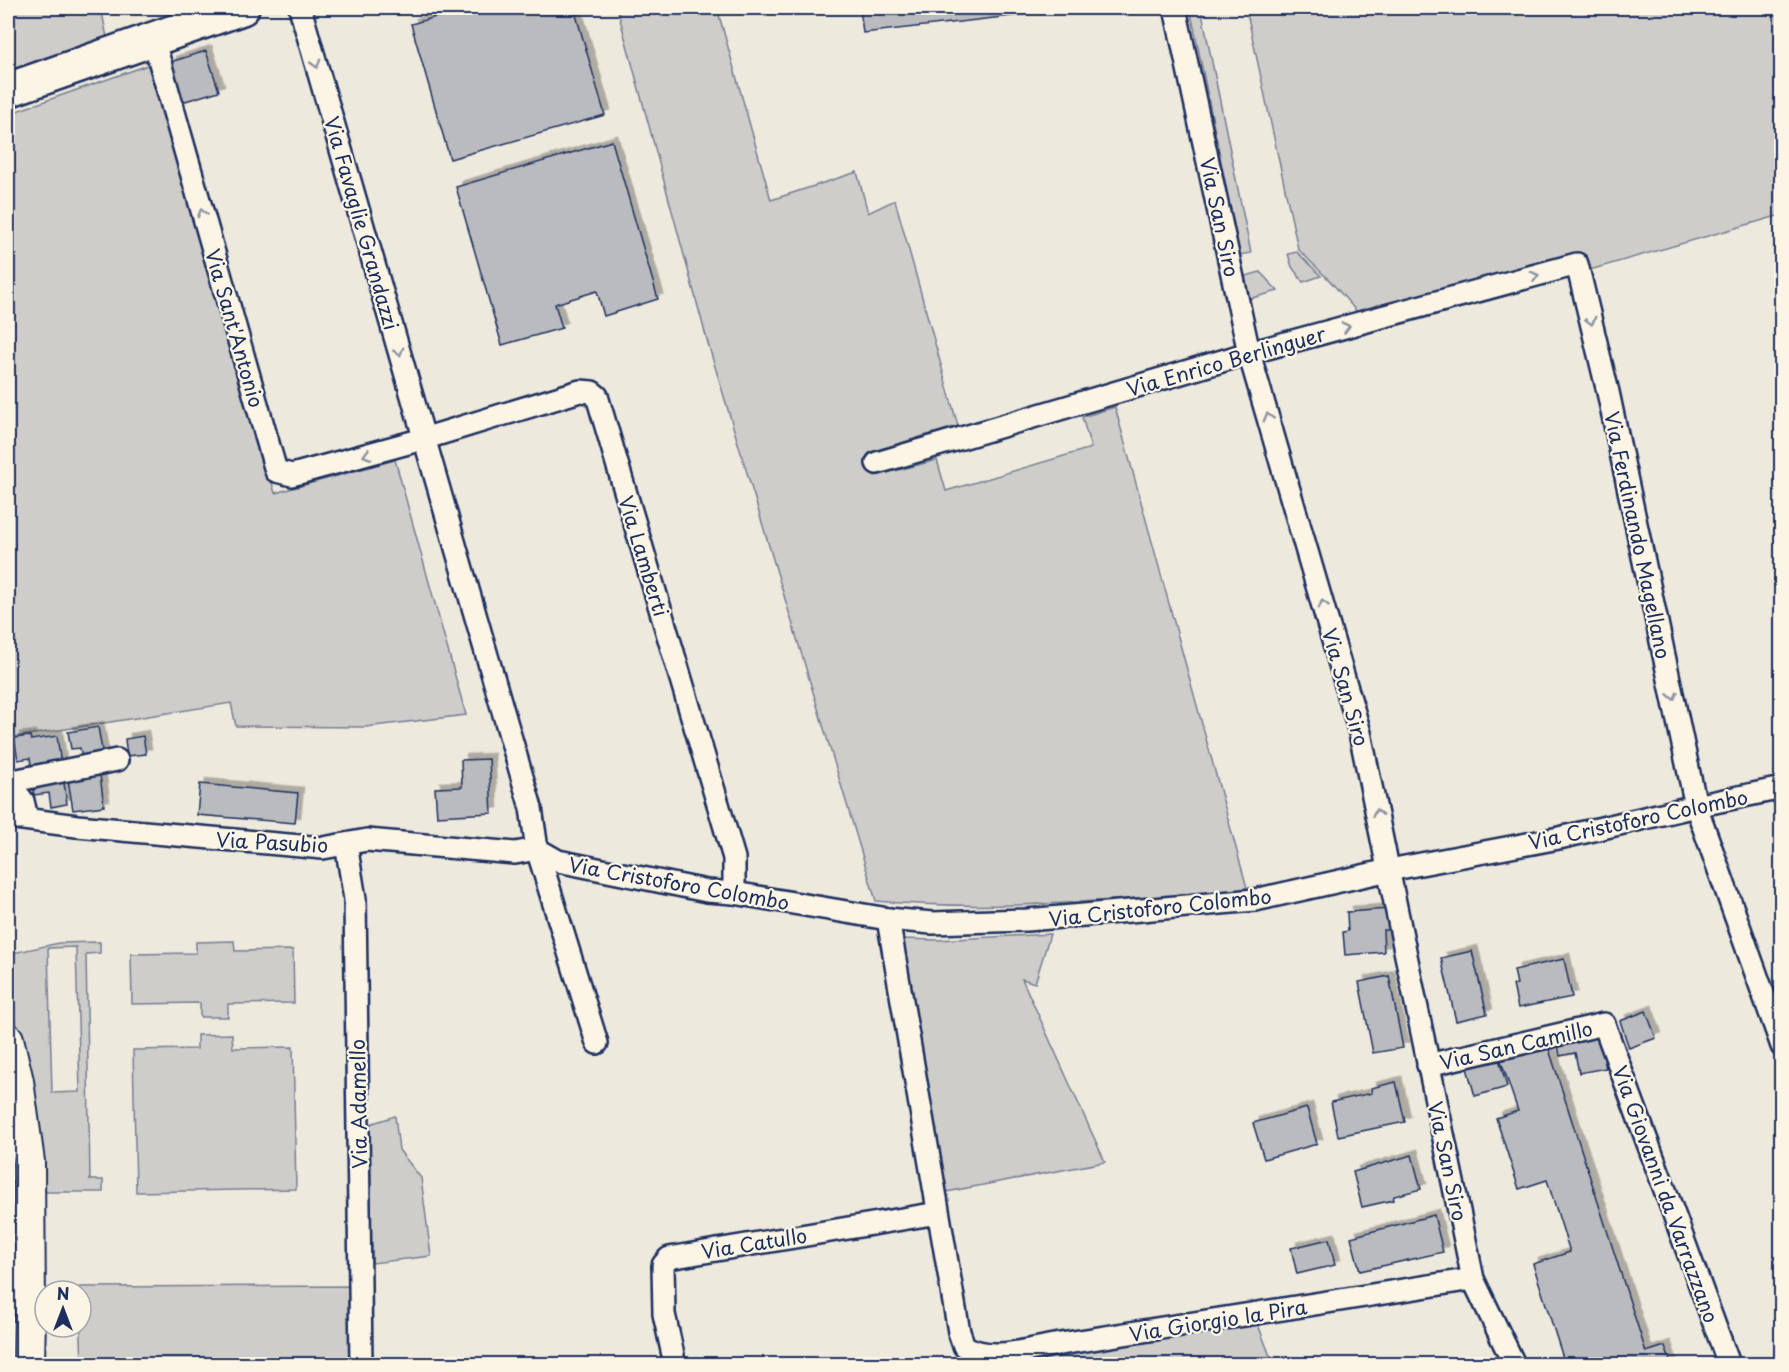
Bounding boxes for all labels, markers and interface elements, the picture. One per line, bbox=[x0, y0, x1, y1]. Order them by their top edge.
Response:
one-way arrow bbox=[309, 58, 321, 69]
street label: Via Favaglie Grandazzi bbox=[317, 113, 407, 333]
street label: Via San Siro bbox=[1193, 155, 1247, 279]
one-way arrow bbox=[197, 208, 210, 218]
street label: Via Sant'Antonio bbox=[198, 245, 272, 411]
one-way arrow bbox=[1529, 271, 1539, 283]
one-way arrow bbox=[1583, 316, 1596, 326]
street label: Via Enrico Berlinguer bbox=[1123, 318, 1330, 404]
one-way arrow bbox=[1341, 321, 1351, 334]
one-way arrow bbox=[391, 347, 404, 357]
street label: Via Ferdinando Magellano bbox=[1597, 408, 1679, 662]
one-way arrow bbox=[1263, 412, 1275, 423]
one-way arrow bbox=[362, 447, 372, 460]
street label: Via Lamberti bbox=[611, 492, 677, 620]
one-way arrow bbox=[1318, 599, 1330, 610]
street label: Via San Siro bbox=[1315, 625, 1377, 749]
one-way arrow bbox=[1665, 691, 1678, 701]
street label: Via Cristoforo Colombo bbox=[1525, 781, 1751, 857]
one-way arrow bbox=[1371, 808, 1384, 818]
street label: Via Pasubio bbox=[215, 824, 329, 860]
street label: Via Cristoforo Colombo bbox=[566, 849, 792, 917]
street label: Via Cristoforo Colombo bbox=[1047, 880, 1273, 934]
street label: Via San Camillo bbox=[1437, 1013, 1595, 1077]
street label: Via Adamello bbox=[342, 1039, 374, 1169]
street label: Via Giovanni da Varrazzano bbox=[1605, 1061, 1727, 1327]
street label: Via San Siro bbox=[1421, 1099, 1475, 1223]
street label: Via Catullo bbox=[699, 1220, 809, 1266]
north arrow bbox=[33, 1279, 93, 1339]
text: N bbox=[57, 1281, 69, 1305]
street label: Via Giorgio la Pira bbox=[1127, 1291, 1309, 1349]

